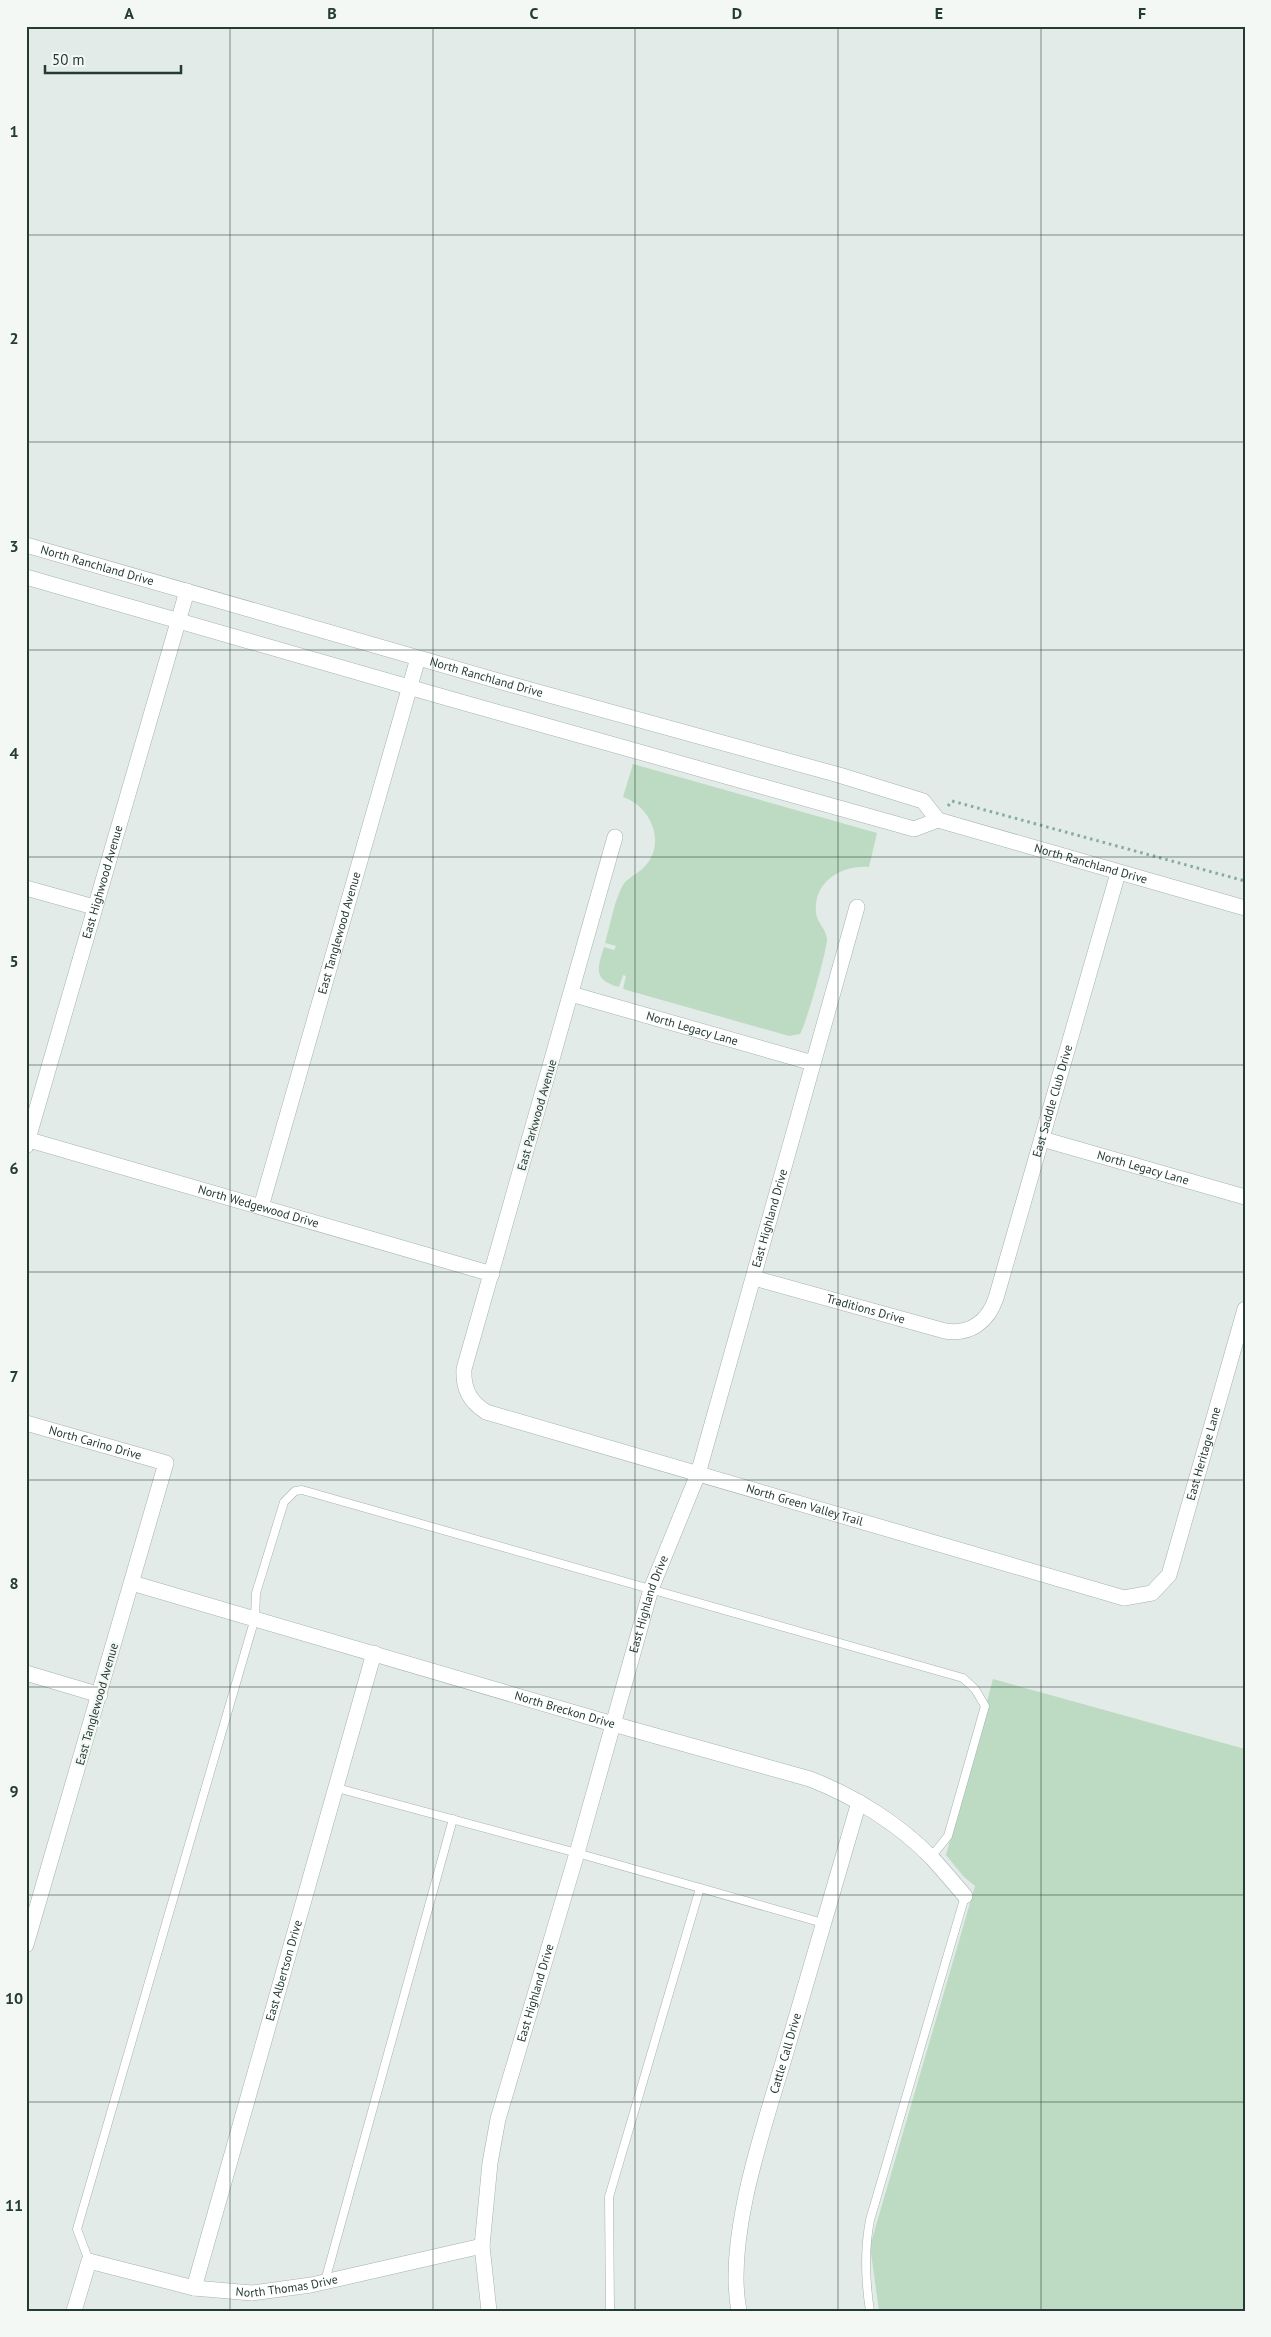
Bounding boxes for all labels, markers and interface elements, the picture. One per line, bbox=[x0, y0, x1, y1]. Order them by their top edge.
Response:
text: A bbox=[124, 3, 134, 23]
text: B bbox=[327, 3, 337, 23]
text: C bbox=[530, 3, 539, 23]
text: D bbox=[732, 3, 742, 23]
text: E bbox=[935, 3, 943, 23]
text: F bbox=[1138, 3, 1146, 23]
scale bar bbox=[45, 42, 181, 74]
text: 50 m bbox=[52, 50, 85, 69]
text: 1 bbox=[9, 121, 19, 141]
text: 2 bbox=[9, 328, 19, 348]
text: 3 bbox=[9, 536, 19, 556]
street label: North Ranchland Drive bbox=[39, 542, 156, 588]
street label: North Ranchland Drive bbox=[428, 654, 545, 700]
text: 4 bbox=[9, 743, 19, 763]
street label: East Highwood Avenue bbox=[79, 823, 126, 940]
street label: North Ranchland Drive bbox=[1033, 840, 1149, 887]
street label: East Tanglewood Avenue bbox=[314, 870, 364, 996]
text: 5 bbox=[9, 951, 19, 971]
street label: North Legacy Lane bbox=[645, 1008, 740, 1048]
street label: East Saddle Club Drive bbox=[1029, 1043, 1075, 1159]
street label: East Parkwood Avenue bbox=[513, 1057, 560, 1172]
street label: North Legacy Lane bbox=[1095, 1147, 1191, 1188]
text: 6 bbox=[9, 1158, 19, 1178]
street label: East Highland Drive bbox=[748, 1167, 790, 1269]
street label: North Wedgewood Drive bbox=[196, 1181, 321, 1230]
street label: Traditions Drive bbox=[825, 1291, 907, 1327]
text: 7 bbox=[9, 1366, 19, 1386]
street label: East Heritage Lane bbox=[1183, 1405, 1224, 1502]
street label: North Carino Drive bbox=[47, 1422, 144, 1463]
street label: North Green Valley Trail bbox=[745, 1480, 865, 1529]
street label: East Highland Drive bbox=[625, 1553, 671, 1654]
text: 8 bbox=[9, 1573, 19, 1593]
street label: East Tanglewood Avenue bbox=[72, 1641, 121, 1767]
street label: North Breckon Drive bbox=[513, 1688, 617, 1731]
text: 9 bbox=[9, 1781, 19, 1801]
street label: East Albertson Drive bbox=[262, 1918, 305, 2023]
street label: East Highland Drive bbox=[513, 1942, 557, 2044]
text: 10 bbox=[5, 1988, 23, 2008]
street label: Cattle Call Drive bbox=[766, 2011, 804, 2095]
text: 11 bbox=[5, 2195, 23, 2215]
street label: North Thomas Drive bbox=[235, 2271, 339, 2300]

